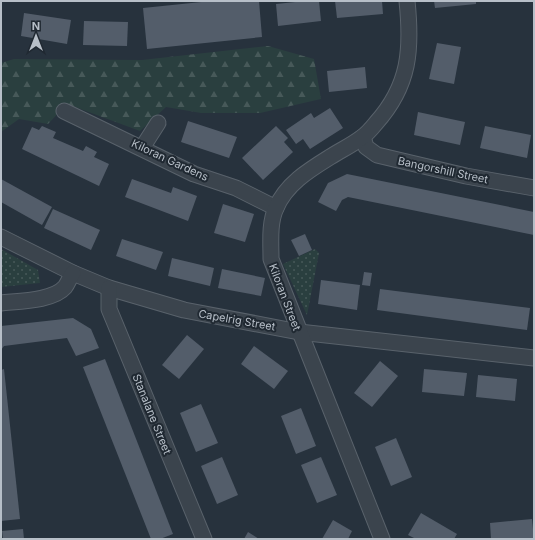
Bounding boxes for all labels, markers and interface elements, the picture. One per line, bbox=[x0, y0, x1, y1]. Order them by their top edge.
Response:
north arrow bbox=[16, 16, 56, 56]
text: N bbox=[32, 19, 40, 33]
street label: Kiloran Gardens bbox=[129, 136, 211, 184]
street label: Bangorshill Street bbox=[397, 154, 490, 186]
street label: Kiloran Street bbox=[266, 262, 304, 333]
street label: Capelrig Street bbox=[197, 306, 277, 334]
street label: Stanalane Street bbox=[130, 372, 175, 457]

